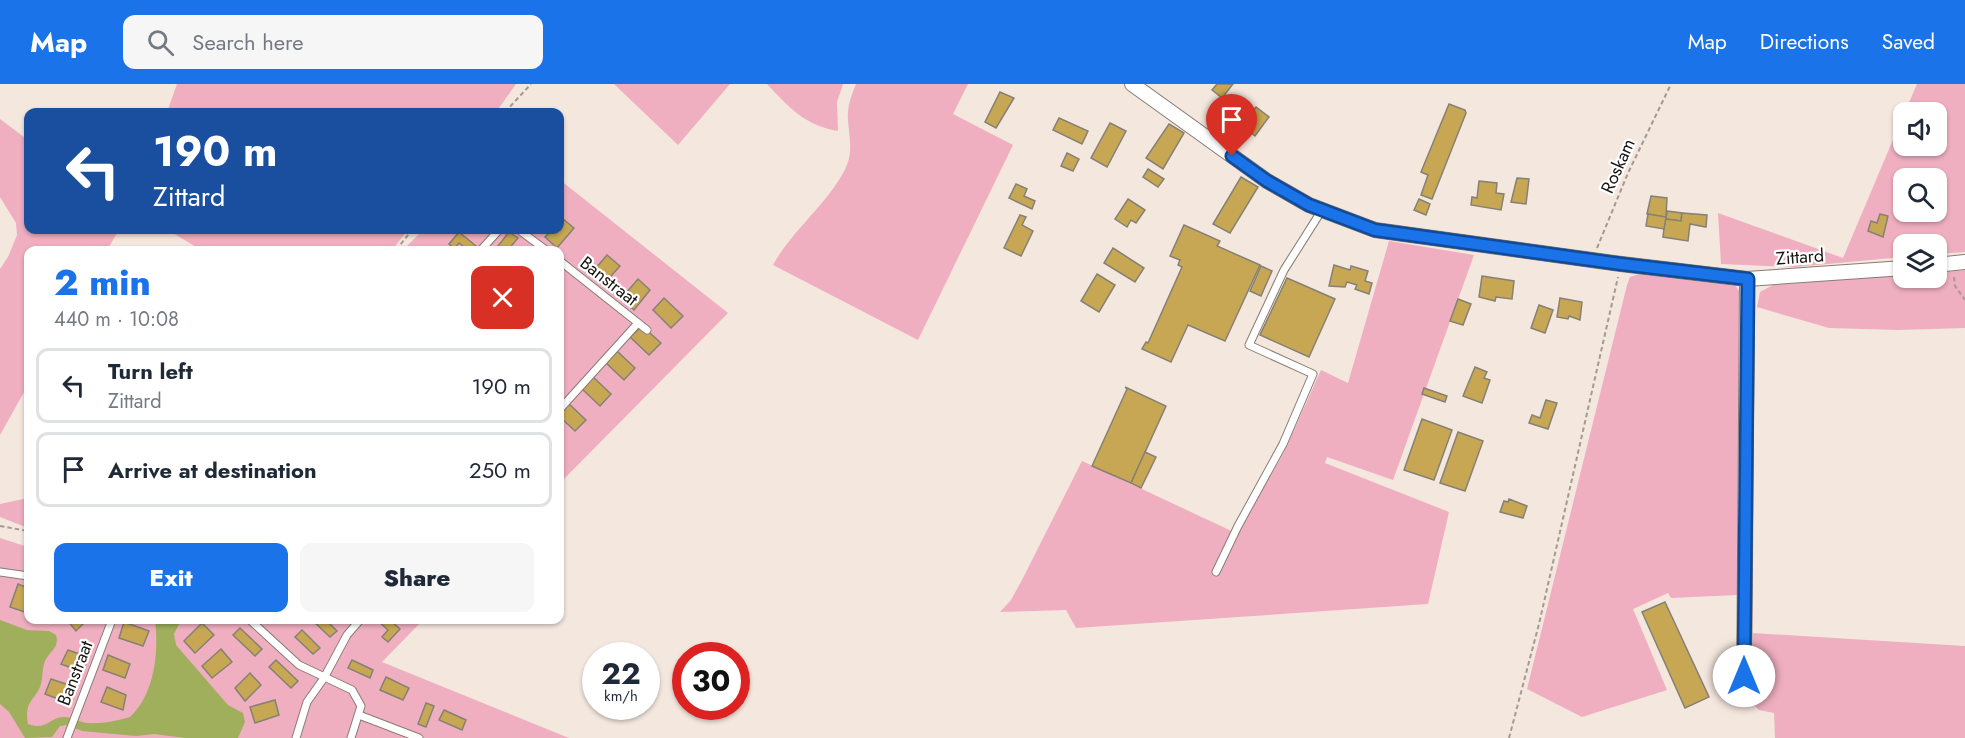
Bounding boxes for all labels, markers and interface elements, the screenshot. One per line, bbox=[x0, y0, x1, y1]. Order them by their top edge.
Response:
search box bbox=[123, 15, 543, 69]
text: Map bbox=[30, 22, 87, 63]
icon: search bbox=[144, 26, 177, 59]
text: Search here bbox=[192, 26, 304, 58]
text: Map bbox=[1688, 27, 1727, 57]
text: Directions bbox=[1760, 27, 1849, 57]
text: Saved bbox=[1882, 27, 1935, 57]
pin bbox=[1206, 94, 1257, 156]
map controls bbox=[1893, 102, 1947, 288]
button: sound bbox=[1893, 102, 1947, 156]
icon: arrive bbox=[1215, 103, 1248, 136]
text: 190 m bbox=[153, 121, 277, 182]
icon: left bbox=[54, 132, 132, 210]
street label: Roskam bbox=[1594, 134, 1642, 198]
button: search bbox=[1893, 168, 1947, 222]
text: Zittard bbox=[153, 177, 225, 216]
button: layers bbox=[1893, 234, 1947, 288]
street label: Zittard bbox=[1775, 242, 1825, 272]
street label: Banstraat bbox=[574, 250, 644, 312]
text: 2 min bbox=[54, 256, 151, 308]
button: close bbox=[471, 266, 534, 329]
text: 440 m · 10:08 bbox=[54, 305, 179, 334]
text: Turn left bbox=[108, 355, 193, 387]
icon: left bbox=[57, 369, 90, 402]
text: 190 m bbox=[471, 370, 531, 402]
text: Zittard bbox=[108, 387, 162, 416]
icon: arrive bbox=[57, 453, 90, 486]
text: Arrive at destination bbox=[108, 454, 317, 486]
text: 250 m bbox=[469, 454, 531, 486]
button: Exit bbox=[54, 543, 288, 612]
button: Share bbox=[300, 543, 534, 612]
street label: Banstraat bbox=[51, 636, 99, 709]
speed limit sign: 30 bbox=[672, 642, 750, 720]
position arrow bbox=[1712, 644, 1776, 708]
text: 22 bbox=[601, 652, 641, 695]
text: km/h bbox=[604, 685, 638, 707]

